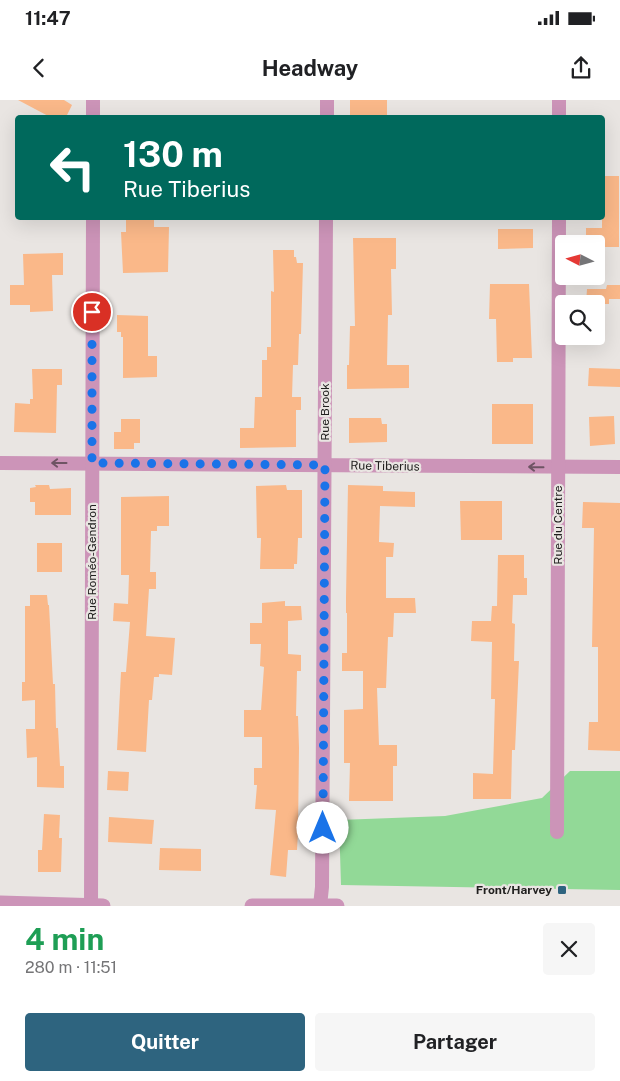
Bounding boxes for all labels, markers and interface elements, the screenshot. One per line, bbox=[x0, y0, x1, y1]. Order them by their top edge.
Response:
text: 11:47 bbox=[25, 7, 71, 29]
icon: back bbox=[25, 54, 53, 82]
icon: share bbox=[567, 54, 595, 82]
text: Headway bbox=[262, 55, 358, 81]
text: 130 m bbox=[123, 134, 223, 175]
icon: left bbox=[40, 135, 105, 200]
text: Rue Tiberius bbox=[123, 176, 250, 202]
north arrow bbox=[555, 235, 605, 285]
map controls bbox=[555, 235, 605, 345]
pin bbox=[71, 291, 113, 333]
button: search bbox=[555, 295, 605, 345]
icon: arrive bbox=[78, 298, 106, 326]
street label: Rue Brook bbox=[318, 383, 332, 441]
one-way arrow bbox=[51, 458, 68, 468]
street label: Rue Tiberius bbox=[350, 458, 420, 474]
one-way arrow bbox=[529, 462, 545, 472]
street label: Rue du Centre bbox=[551, 485, 565, 565]
street label: Rue Roméo-Gendron bbox=[85, 504, 99, 620]
position arrow bbox=[296, 801, 348, 853]
place label: Front/Harvey bbox=[476, 883, 552, 897]
marker: Front/Harvey bbox=[556, 884, 568, 896]
text: 4 min bbox=[25, 921, 104, 957]
button: close bbox=[543, 923, 595, 975]
text: 280 m · 11:51 bbox=[25, 958, 117, 977]
button: Quitter bbox=[25, 1013, 305, 1071]
button: Partager bbox=[315, 1013, 595, 1071]

